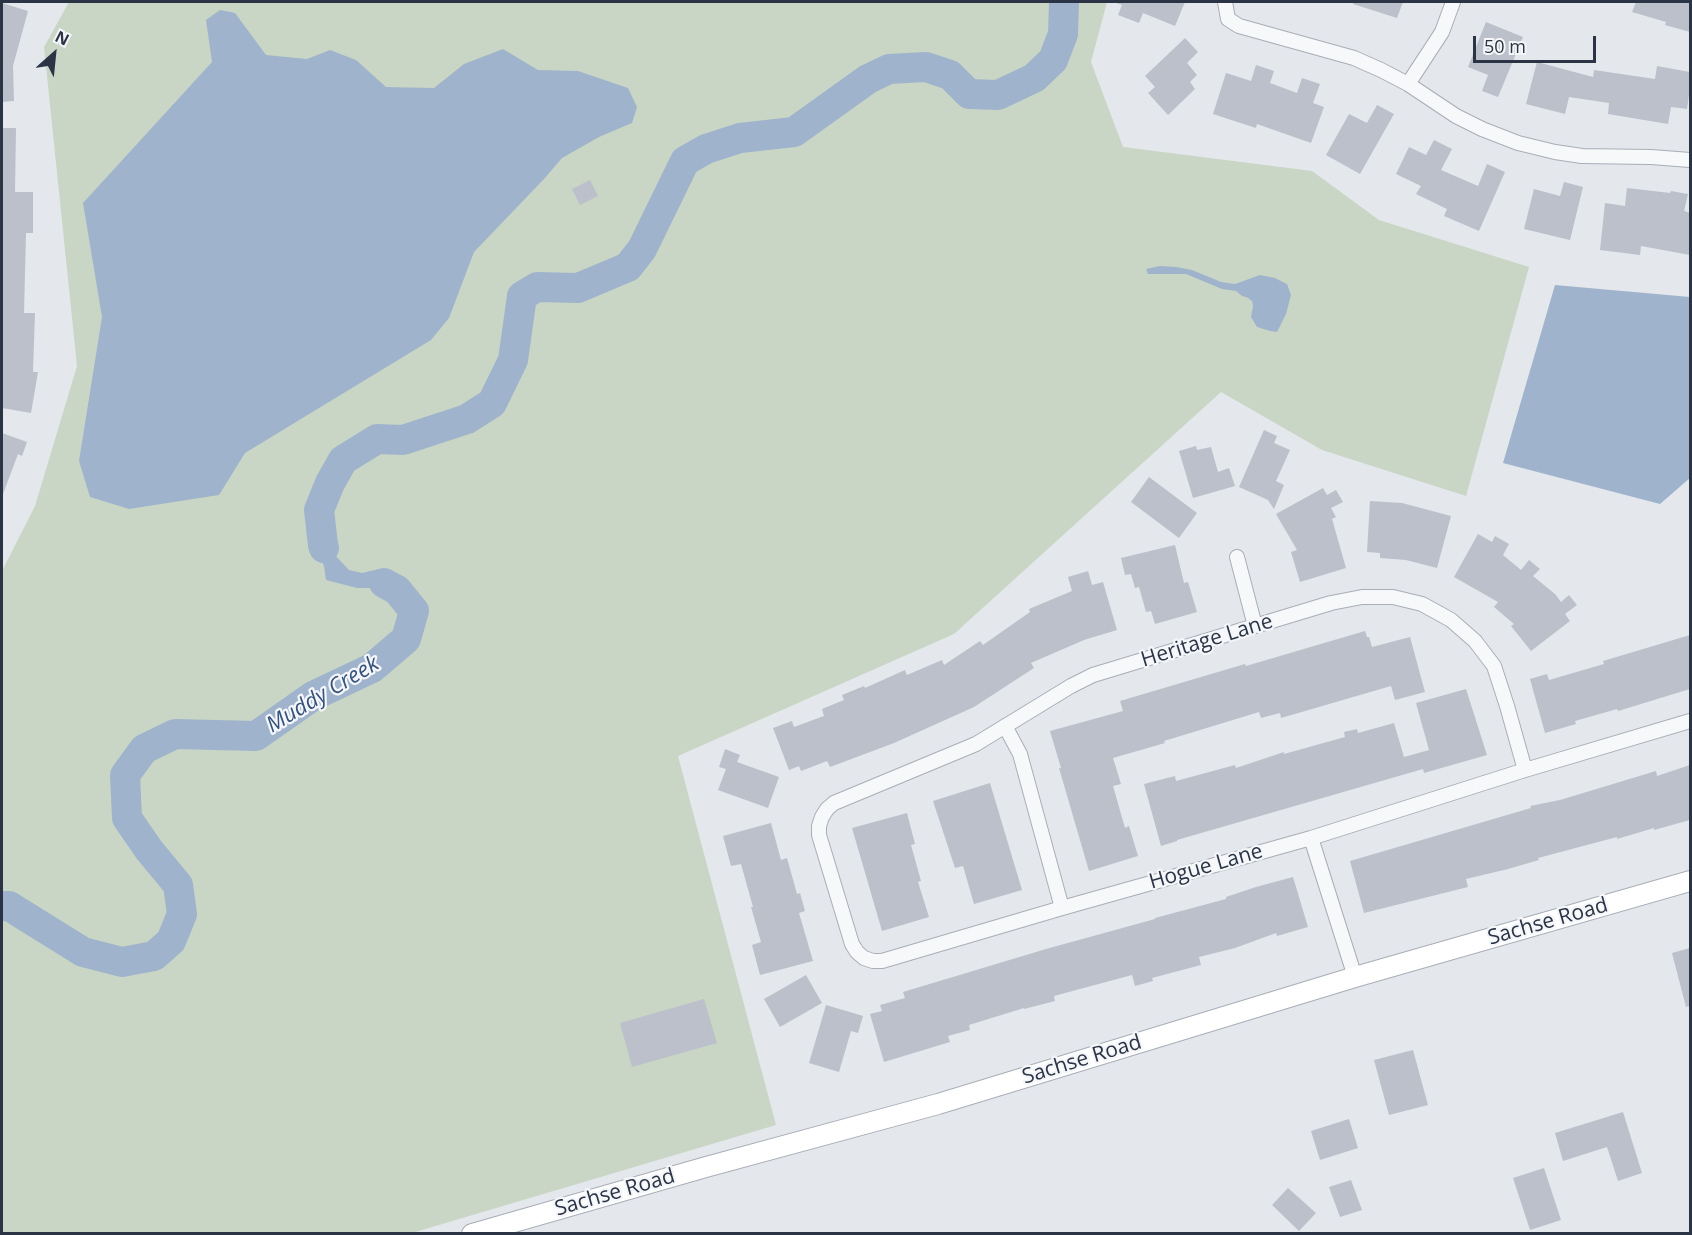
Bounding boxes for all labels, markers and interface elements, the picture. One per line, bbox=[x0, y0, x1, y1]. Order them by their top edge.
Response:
north arrow bbox=[24, 24, 84, 84]
scale bar bbox=[1476, 24, 1599, 62]
text: N bbox=[51, 25, 73, 51]
text: 50 m bbox=[1484, 34, 1526, 58]
street label: Heritage Lane bbox=[1138, 609, 1276, 673]
water label: Muddy Creek bbox=[262, 651, 384, 739]
street label: Hogue Lane bbox=[1146, 839, 1266, 895]
street label: Sachse Road bbox=[1485, 893, 1611, 951]
street label: Sachse Road bbox=[1019, 1030, 1145, 1090]
street label: Sachse Road bbox=[552, 1164, 678, 1222]

